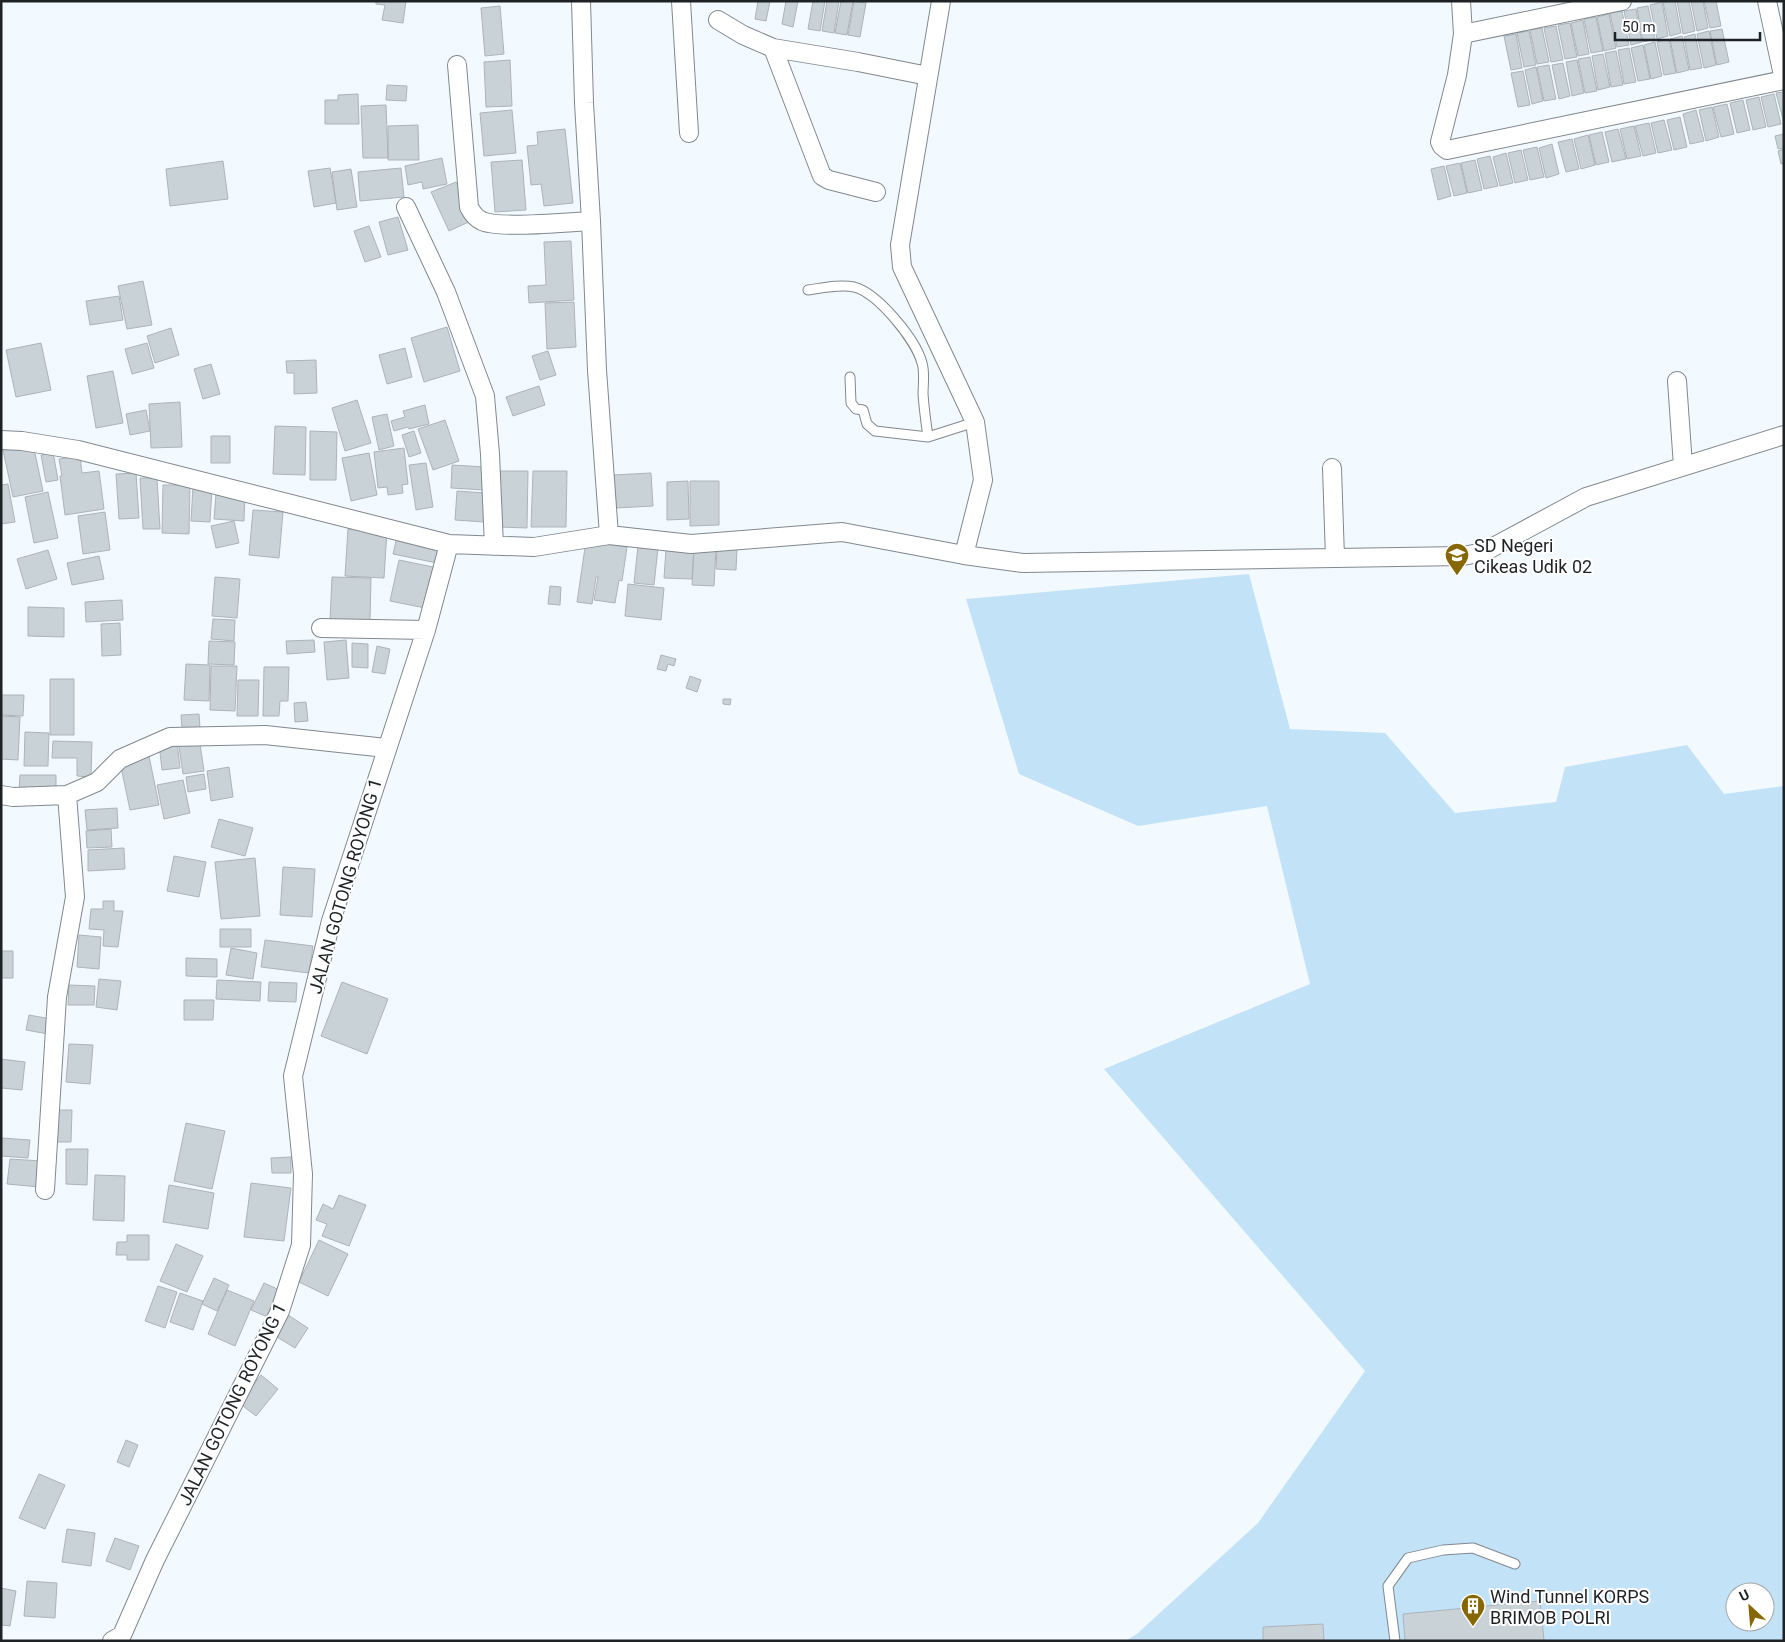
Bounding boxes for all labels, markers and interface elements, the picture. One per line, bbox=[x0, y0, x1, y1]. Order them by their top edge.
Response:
scale bar bbox=[1615, 10, 1760, 42]
text: 50 m bbox=[1622, 18, 1656, 36]
place label: SD Negeri Cikeas Udik 02 bbox=[1474, 535, 1592, 577]
school or university icon: SD Negeri Cikeas Udik 02 bbox=[1444, 542, 1470, 576]
street label: JALAN GOTONG ROYONG 1 bbox=[304, 776, 386, 996]
street label: JALAN GOTONG ROYONG 1 bbox=[174, 1299, 290, 1509]
north arrow bbox=[1725, 1582, 1775, 1632]
place label: Wind Tunnel KORPS BRIMOB POLRI bbox=[1490, 1586, 1650, 1628]
text: U bbox=[1737, 1586, 1752, 1605]
building icon: Wind Tunnel KORPS BRIMOB POLRI bbox=[1460, 1593, 1486, 1627]

